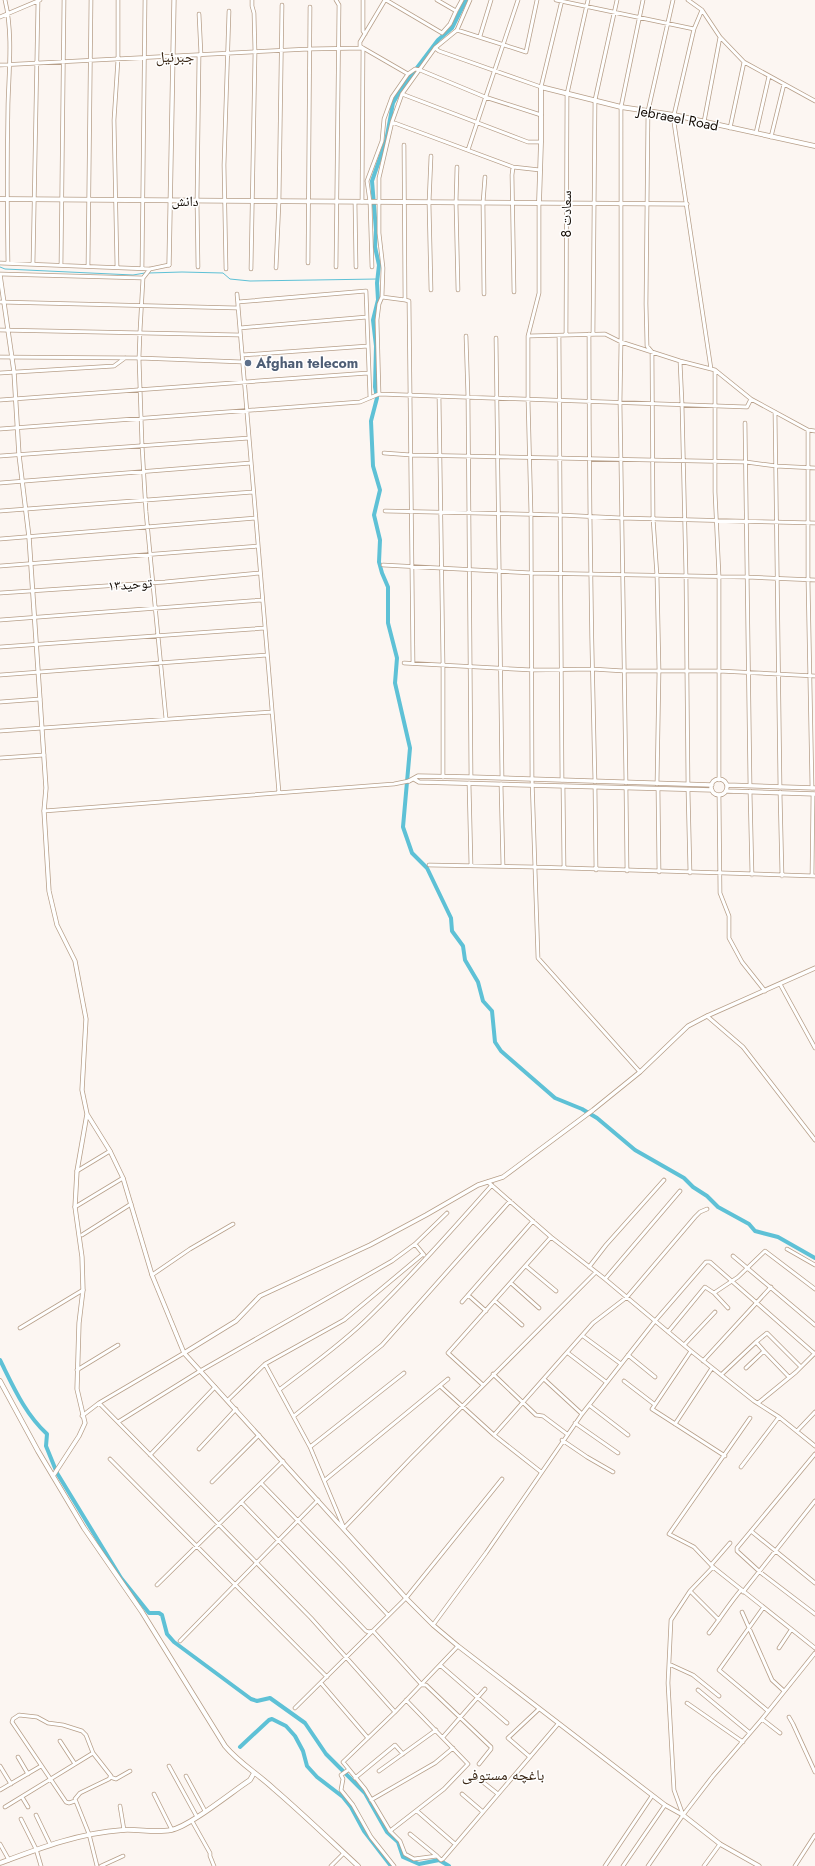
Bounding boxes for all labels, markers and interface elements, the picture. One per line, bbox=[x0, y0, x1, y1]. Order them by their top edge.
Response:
district label: جبرئیل bbox=[156, 46, 195, 68]
street label: Jebraeel Road bbox=[634, 100, 720, 136]
street label: سعادت 8 bbox=[556, 190, 576, 238]
street label: دانش bbox=[171, 191, 199, 211]
place label: Afghan telecom bbox=[255, 353, 358, 373]
marker: Afghan telecom bbox=[243, 358, 253, 368]
street label: توحید۱۳ bbox=[107, 572, 153, 596]
district label: باغچه مستوفی bbox=[462, 1764, 544, 1786]

